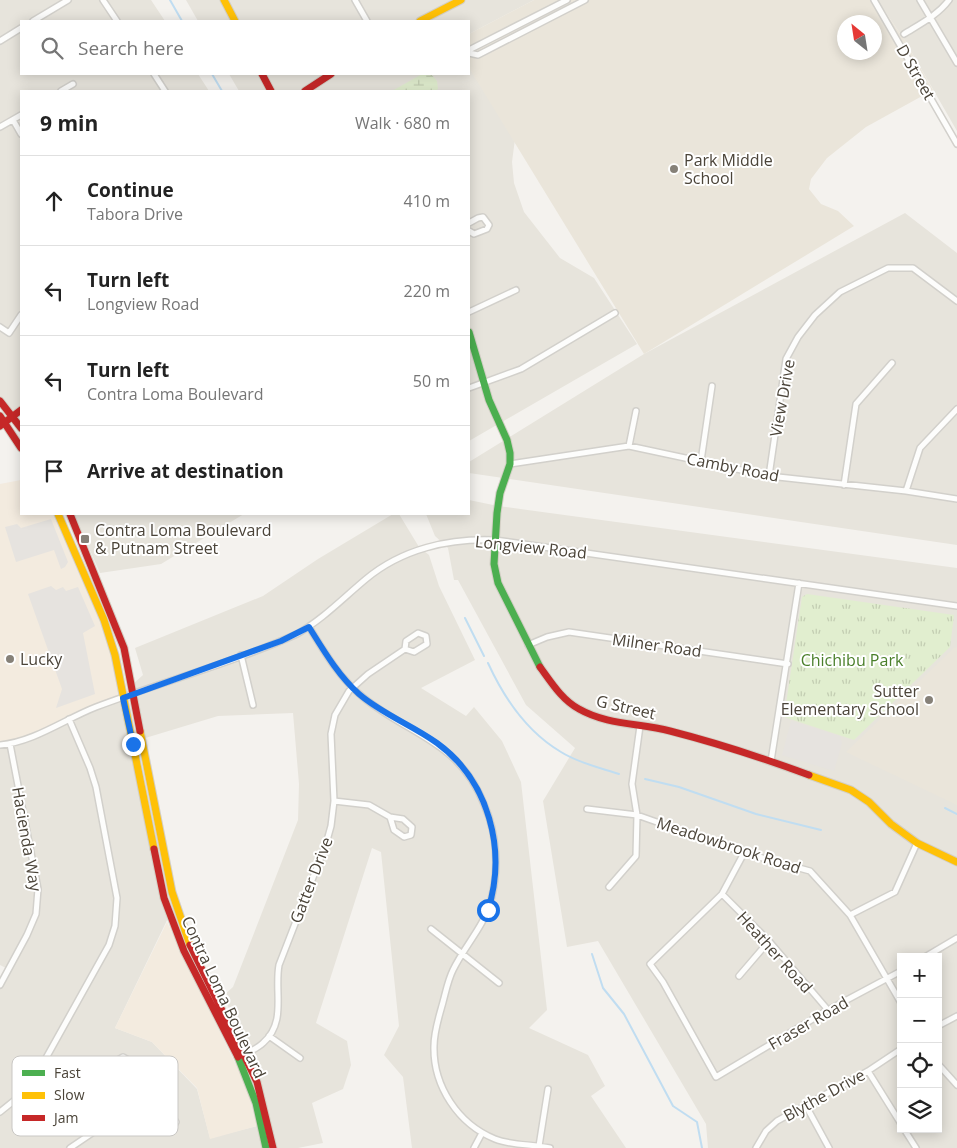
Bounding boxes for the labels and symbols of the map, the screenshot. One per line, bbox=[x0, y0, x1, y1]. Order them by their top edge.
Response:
north arrow bbox=[837, 15, 882, 60]
street label: D Street bbox=[891, 40, 941, 104]
place label: Park Middle School bbox=[684, 149, 773, 189]
marker: Park Middle School bbox=[668, 163, 680, 175]
street label: View Drive bbox=[764, 358, 800, 438]
street label: Camby Road bbox=[685, 447, 781, 487]
place label: Contra Loma Boulevard & Putnam Street bbox=[95, 519, 272, 559]
street label: Longview Road bbox=[474, 530, 588, 564]
marker: Contra Loma Boulevard & Putnam Street bbox=[79, 533, 91, 545]
street label: Milner Road bbox=[611, 628, 703, 662]
place label: Lucky bbox=[20, 648, 63, 670]
park label: Chichibu Park bbox=[801, 649, 904, 671]
marker: Lucky bbox=[4, 653, 16, 665]
place label: Sutter Elementary School bbox=[781, 680, 919, 720]
street label: G Street bbox=[594, 689, 658, 725]
marker: Sutter Elementary School bbox=[923, 694, 935, 706]
route end bbox=[122, 733, 145, 756]
street label: Hacienda Way bbox=[7, 785, 47, 894]
street label: Meadowbrook Road bbox=[654, 811, 804, 879]
street label: Gatter Drive bbox=[284, 834, 338, 926]
route start bbox=[477, 899, 500, 922]
street label: Heather Road bbox=[732, 906, 818, 998]
street label: Contra Loma Boulevard bbox=[177, 912, 271, 1082]
street label: Fraser Road bbox=[764, 991, 852, 1055]
legend bbox=[12, 1056, 178, 1136]
text: Fast bbox=[54, 1063, 81, 1082]
street label: Blythe Drive bbox=[779, 1064, 869, 1126]
text: Slow bbox=[54, 1085, 85, 1104]
text: Jam bbox=[52, 1108, 79, 1127]

